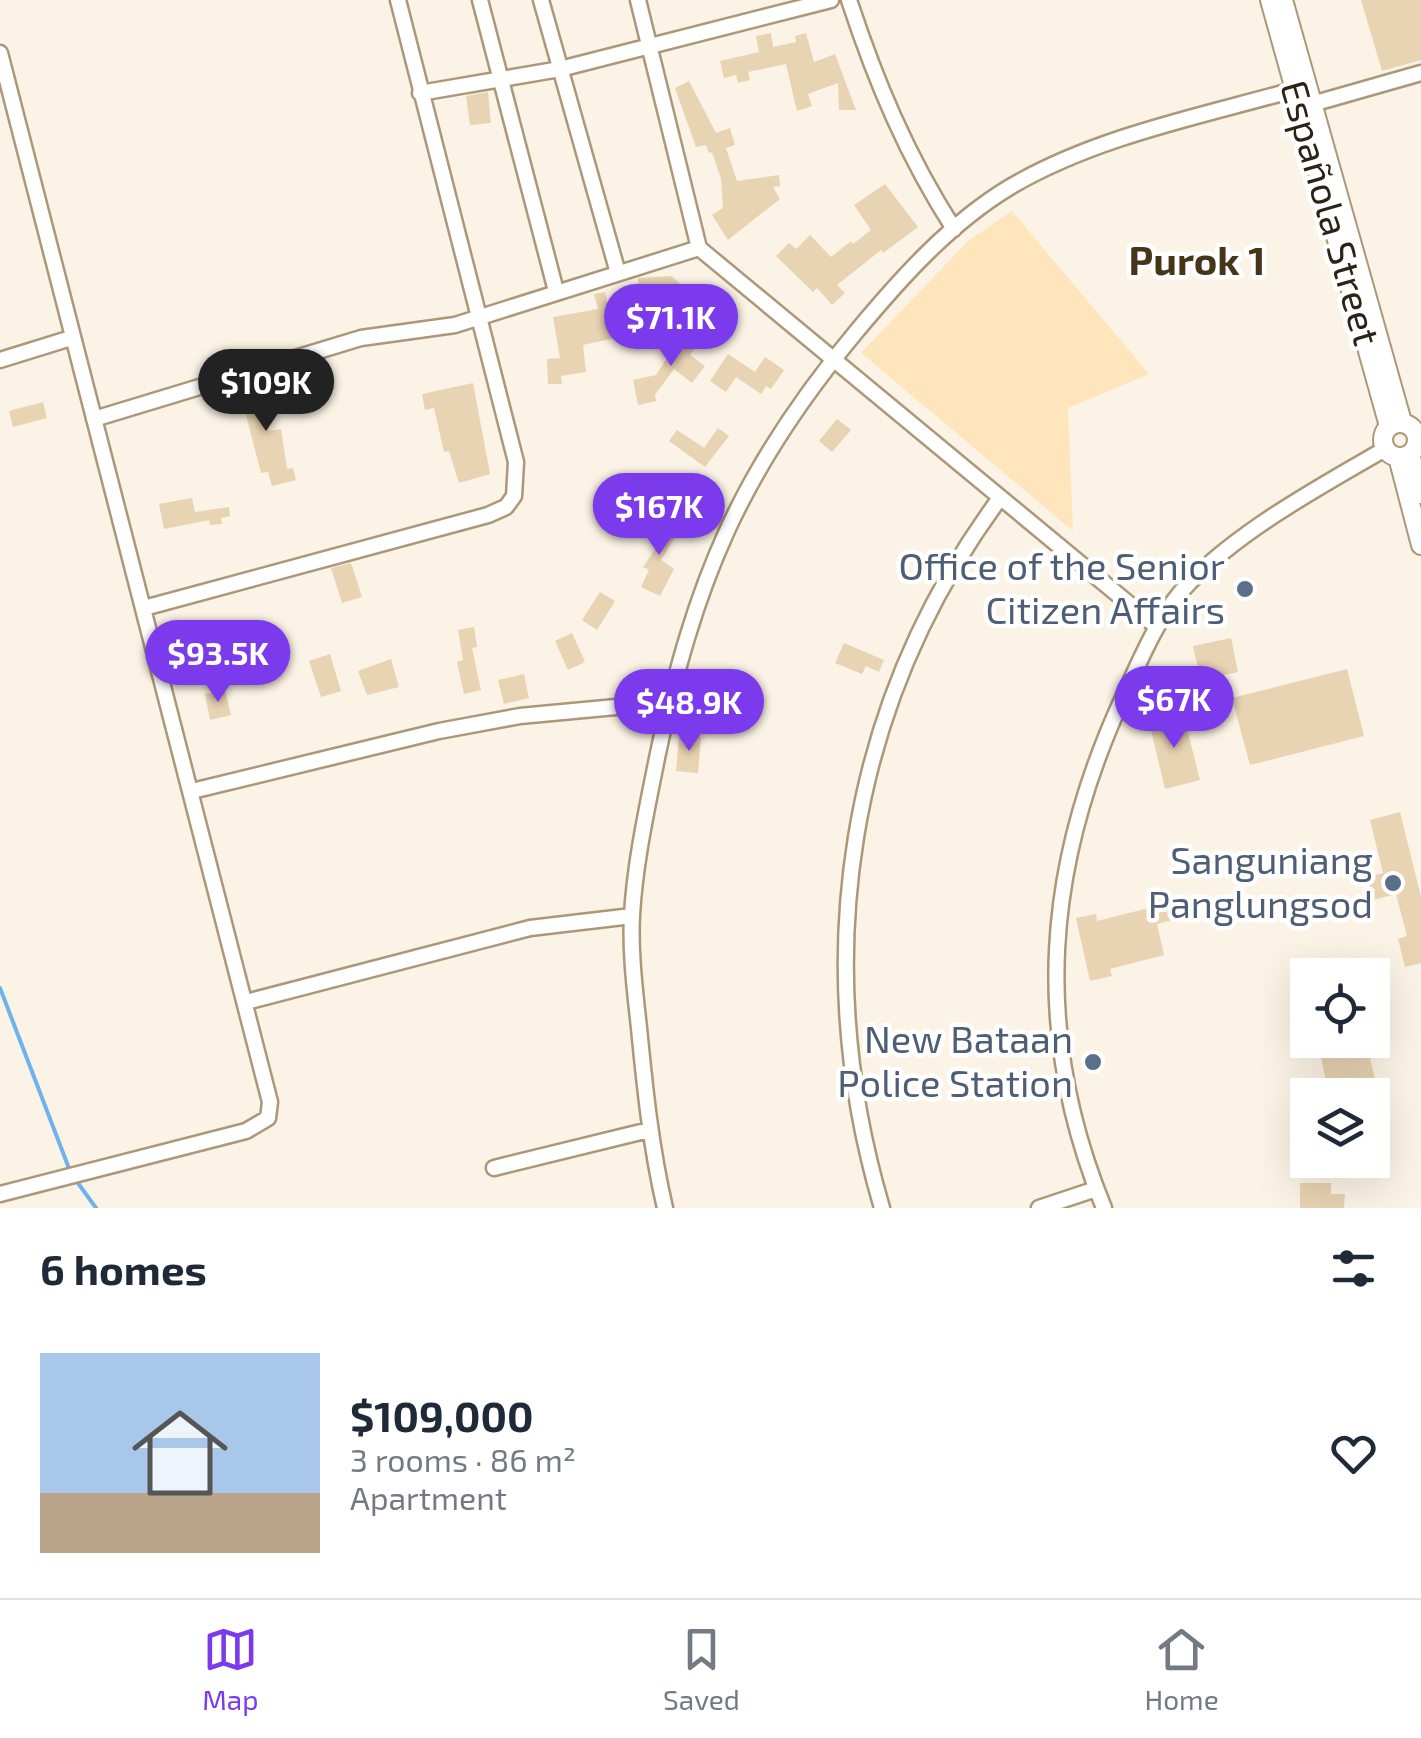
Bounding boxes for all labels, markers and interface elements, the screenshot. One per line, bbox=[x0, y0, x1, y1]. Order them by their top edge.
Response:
street label: Española Street bbox=[1272, 75, 1392, 350]
district label: Purok 1 bbox=[1129, 235, 1265, 283]
pin: $71.1K bbox=[590, 284, 752, 369]
text: $71.1K bbox=[626, 297, 716, 335]
pin: $109K bbox=[196, 349, 336, 434]
text: $109K bbox=[220, 362, 312, 400]
pin: $167K bbox=[589, 473, 729, 558]
text: $167K bbox=[615, 486, 703, 524]
place label: Office of the Senior Citizen Affairs bbox=[899, 542, 1225, 632]
marker: Office of the Senior Citizen Affairs bbox=[1234, 578, 1256, 600]
pin: $93.5K bbox=[137, 620, 299, 705]
text: $93.5K bbox=[167, 633, 269, 671]
pin: $67K bbox=[1115, 666, 1233, 751]
pin: $48.9K bbox=[608, 669, 770, 754]
text: $67K bbox=[1137, 679, 1211, 717]
text: $48.9K bbox=[636, 682, 742, 720]
place label: Sanguniang Panglungsod bbox=[1148, 836, 1373, 926]
marker: Sanguniang Panglungsod bbox=[1382, 872, 1404, 894]
map controls bbox=[1290, 958, 1390, 1178]
button: locate bbox=[1290, 958, 1390, 1058]
place label: New Bataan Police Station bbox=[837, 1015, 1073, 1105]
marker: New Bataan Police Station bbox=[1082, 1051, 1104, 1073]
button: layers bbox=[1290, 1078, 1390, 1178]
icon: filters bbox=[1326, 1241, 1381, 1296]
text: 6 homes bbox=[40, 1243, 207, 1293]
text: $109,000 bbox=[350, 1390, 533, 1440]
icon: home bbox=[120, 1393, 240, 1513]
icon: heart bbox=[1326, 1426, 1381, 1481]
text: 3 rooms · 86 m² bbox=[350, 1440, 576, 1478]
text: Apartment bbox=[350, 1478, 507, 1516]
tab: Map bbox=[202, 1622, 258, 1716]
tab: Saved bbox=[663, 1622, 740, 1716]
tab: Home bbox=[1145, 1622, 1219, 1716]

